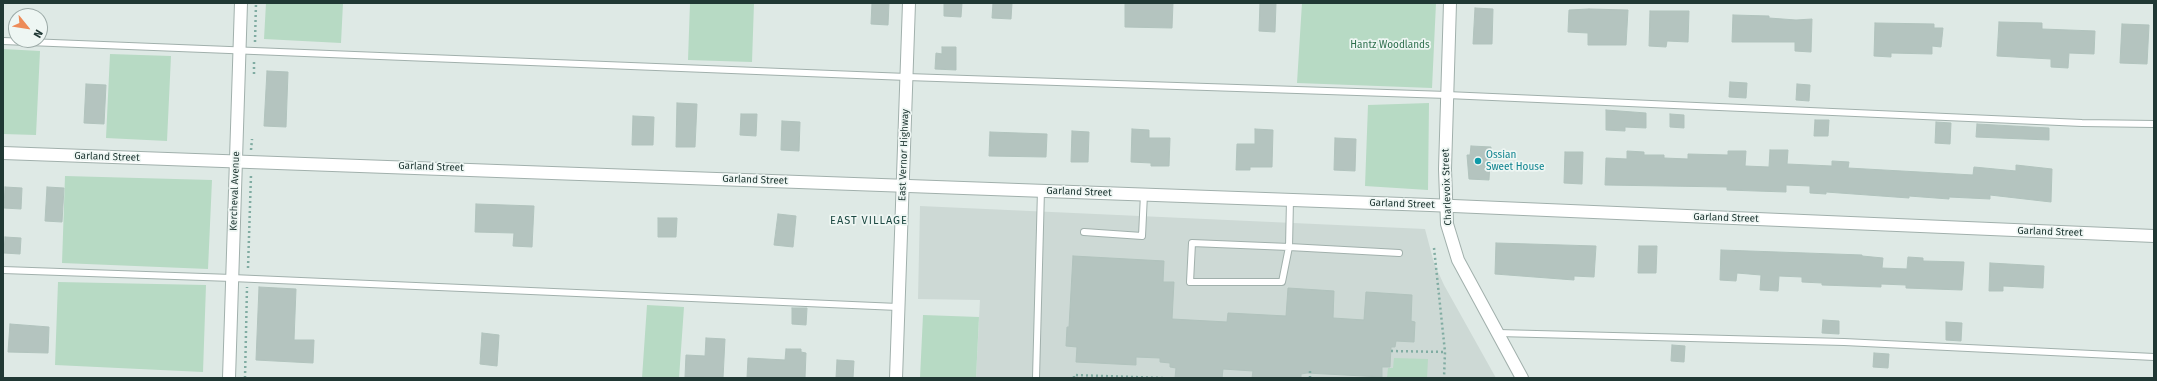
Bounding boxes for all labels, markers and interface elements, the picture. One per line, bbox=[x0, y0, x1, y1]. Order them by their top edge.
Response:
north arrow bbox=[8, 8, 48, 48]
text: N bbox=[31, 27, 45, 40]
park label: Hantz Woodlands bbox=[1350, 39, 1430, 51]
street label: East Vernor Highway bbox=[896, 109, 912, 201]
street label: Charlevoix Street bbox=[1440, 148, 1454, 226]
place label: Ossian Sweet House bbox=[1486, 149, 1544, 172]
street label: Garland Street bbox=[74, 150, 140, 164]
street label: Kercheval Avenue bbox=[228, 151, 242, 231]
marker: Ossian Sweet House bbox=[1473, 156, 1483, 166]
street label: Garland Street bbox=[398, 160, 464, 174]
street label: Garland Street bbox=[722, 173, 788, 187]
street label: Garland Street bbox=[1046, 185, 1112, 199]
street label: Garland Street bbox=[1369, 197, 1435, 211]
street label: Garland Street bbox=[1693, 211, 1759, 225]
district label: EAST VILLAGE bbox=[830, 214, 908, 228]
street label: Garland Street bbox=[2017, 225, 2083, 239]

